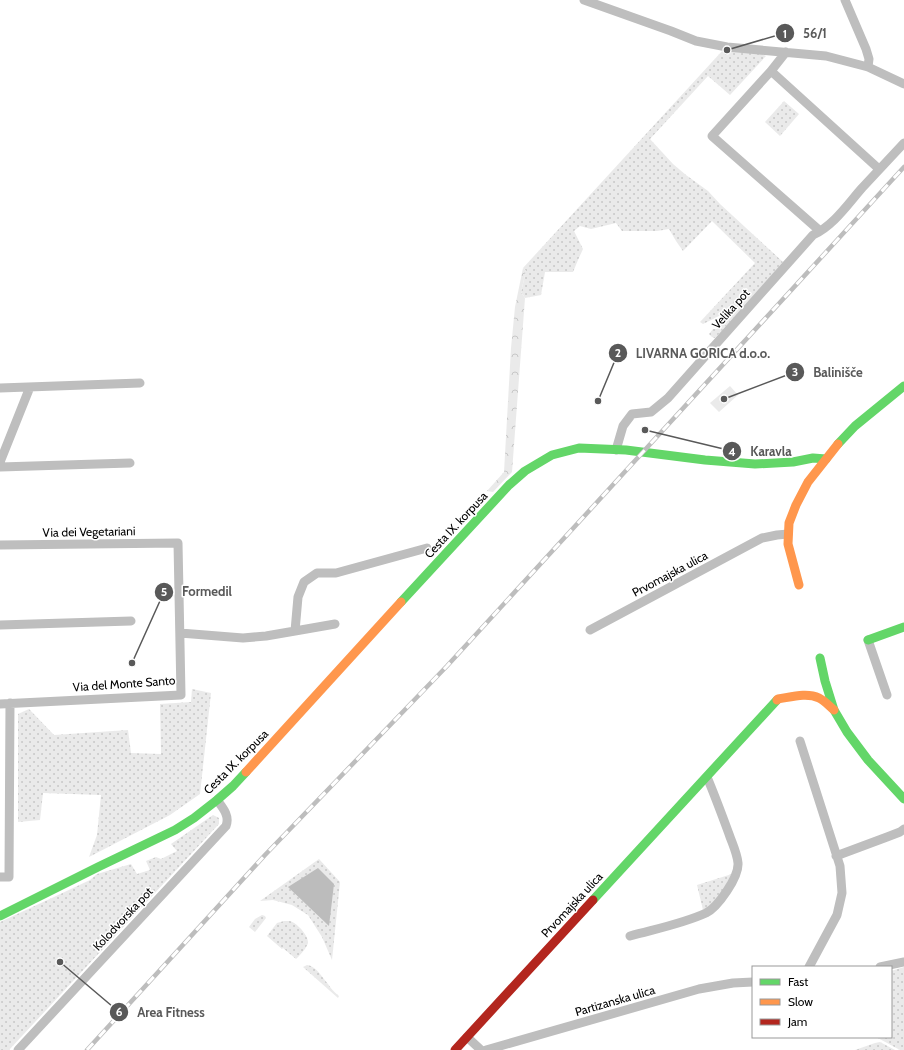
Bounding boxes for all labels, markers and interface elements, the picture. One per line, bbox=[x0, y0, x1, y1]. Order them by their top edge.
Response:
callout: 56/1 bbox=[775, 21, 834, 46]
text: 56/1 bbox=[803, 25, 827, 41]
text: 1 bbox=[783, 26, 787, 41]
street label: Velika pot bbox=[709, 285, 753, 332]
callout: LIVARNA GORICA d.o.o. bbox=[608, 341, 778, 366]
text: 2 bbox=[615, 345, 621, 360]
text: LIVARNA GORICA d.o.o. bbox=[636, 345, 770, 361]
callout: Balinišče bbox=[785, 360, 870, 385]
text: 3 bbox=[792, 364, 798, 379]
text: Balinišče bbox=[813, 364, 863, 380]
callout: Karavla bbox=[722, 439, 799, 464]
text: Karavla bbox=[750, 443, 792, 459]
text: 4 bbox=[728, 444, 736, 459]
street label: Cesta IX. korpusa bbox=[421, 488, 490, 561]
street label: Via dei Vegetariani bbox=[42, 523, 136, 540]
street label: Prvomajska ulica bbox=[629, 547, 710, 600]
callout: Formedil bbox=[154, 579, 240, 604]
text: Formedil bbox=[182, 583, 233, 599]
text: 5 bbox=[161, 584, 167, 599]
street label: Via del Monte Santo bbox=[72, 672, 176, 695]
street label: Cesta IX. korpusa bbox=[200, 726, 271, 797]
street label: Prvomajska ulica bbox=[538, 869, 606, 940]
street label: Kolodvorska pot bbox=[89, 884, 156, 953]
legend bbox=[752, 966, 892, 1038]
text: Fast bbox=[788, 974, 808, 989]
street label: Partizanska ulica bbox=[573, 982, 657, 1019]
text: Slow bbox=[788, 994, 813, 1009]
callout: Area Fitness bbox=[109, 1000, 213, 1025]
text: 6 bbox=[116, 1004, 123, 1019]
text: Area Fitness bbox=[137, 1004, 205, 1020]
text: Jam bbox=[787, 1014, 807, 1029]

